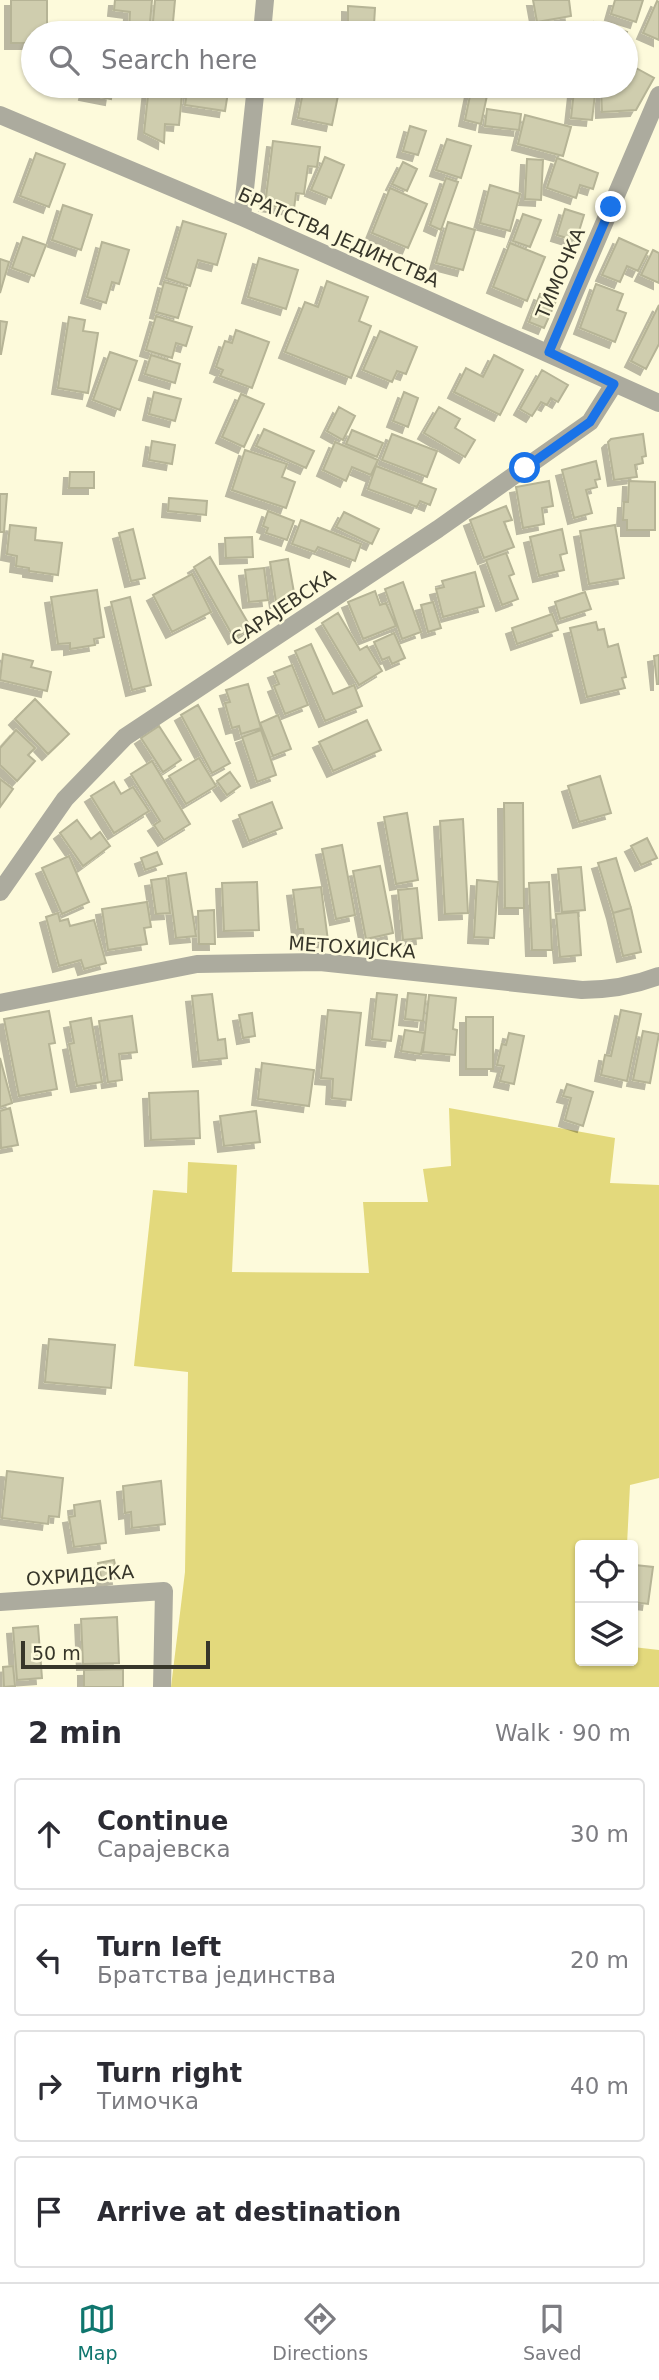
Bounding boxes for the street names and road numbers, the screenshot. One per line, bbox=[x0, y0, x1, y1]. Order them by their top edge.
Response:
street label: БРАТСТВА ЈЕДИНСТВА bbox=[235, 183, 443, 291]
street label: ТИМОЧКА bbox=[531, 224, 589, 323]
street label: САРАЈЕВСКА bbox=[227, 564, 339, 650]
street label: МЕТОХИЈСКА bbox=[288, 932, 416, 962]
street label: ОХРИДСКА bbox=[25, 1560, 135, 1590]

